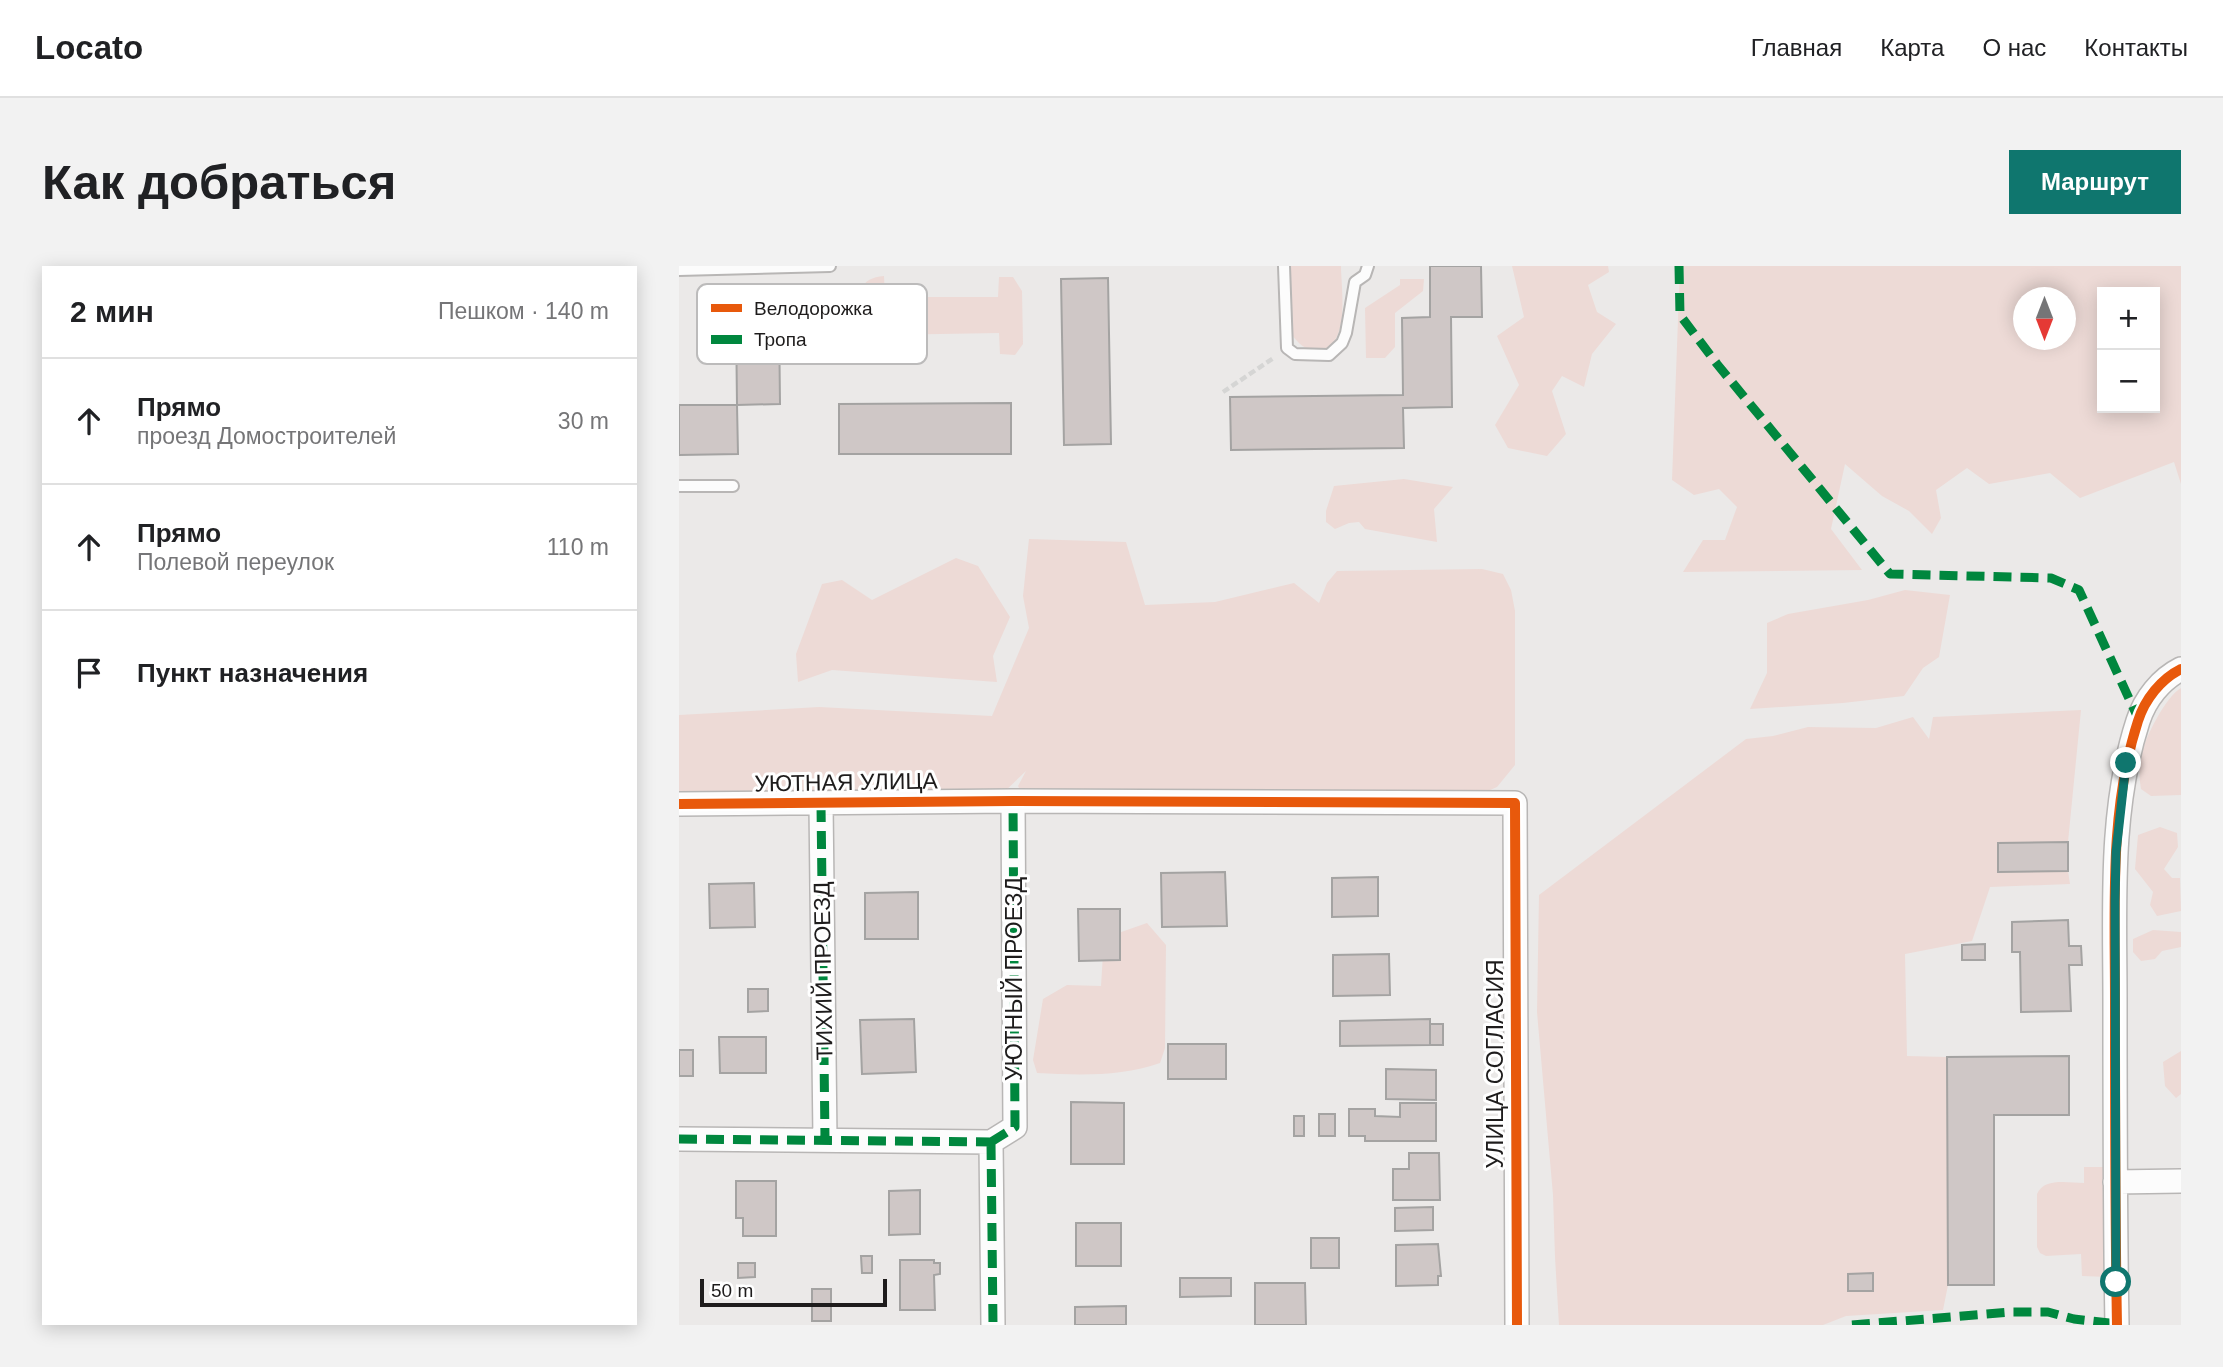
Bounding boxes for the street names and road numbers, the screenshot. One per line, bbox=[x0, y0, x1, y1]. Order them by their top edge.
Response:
street label: УЮТНАЯ УЛИЦА bbox=[754, 767, 939, 797]
street label: УЮТНЫЙ ПРОЕЗД bbox=[1000, 877, 1027, 1081]
street label: ТИХИЙ ПРОЕЗД bbox=[807, 881, 838, 1061]
street label: УЛИЦА СОГЛАСИЯ bbox=[1482, 959, 1508, 1169]

